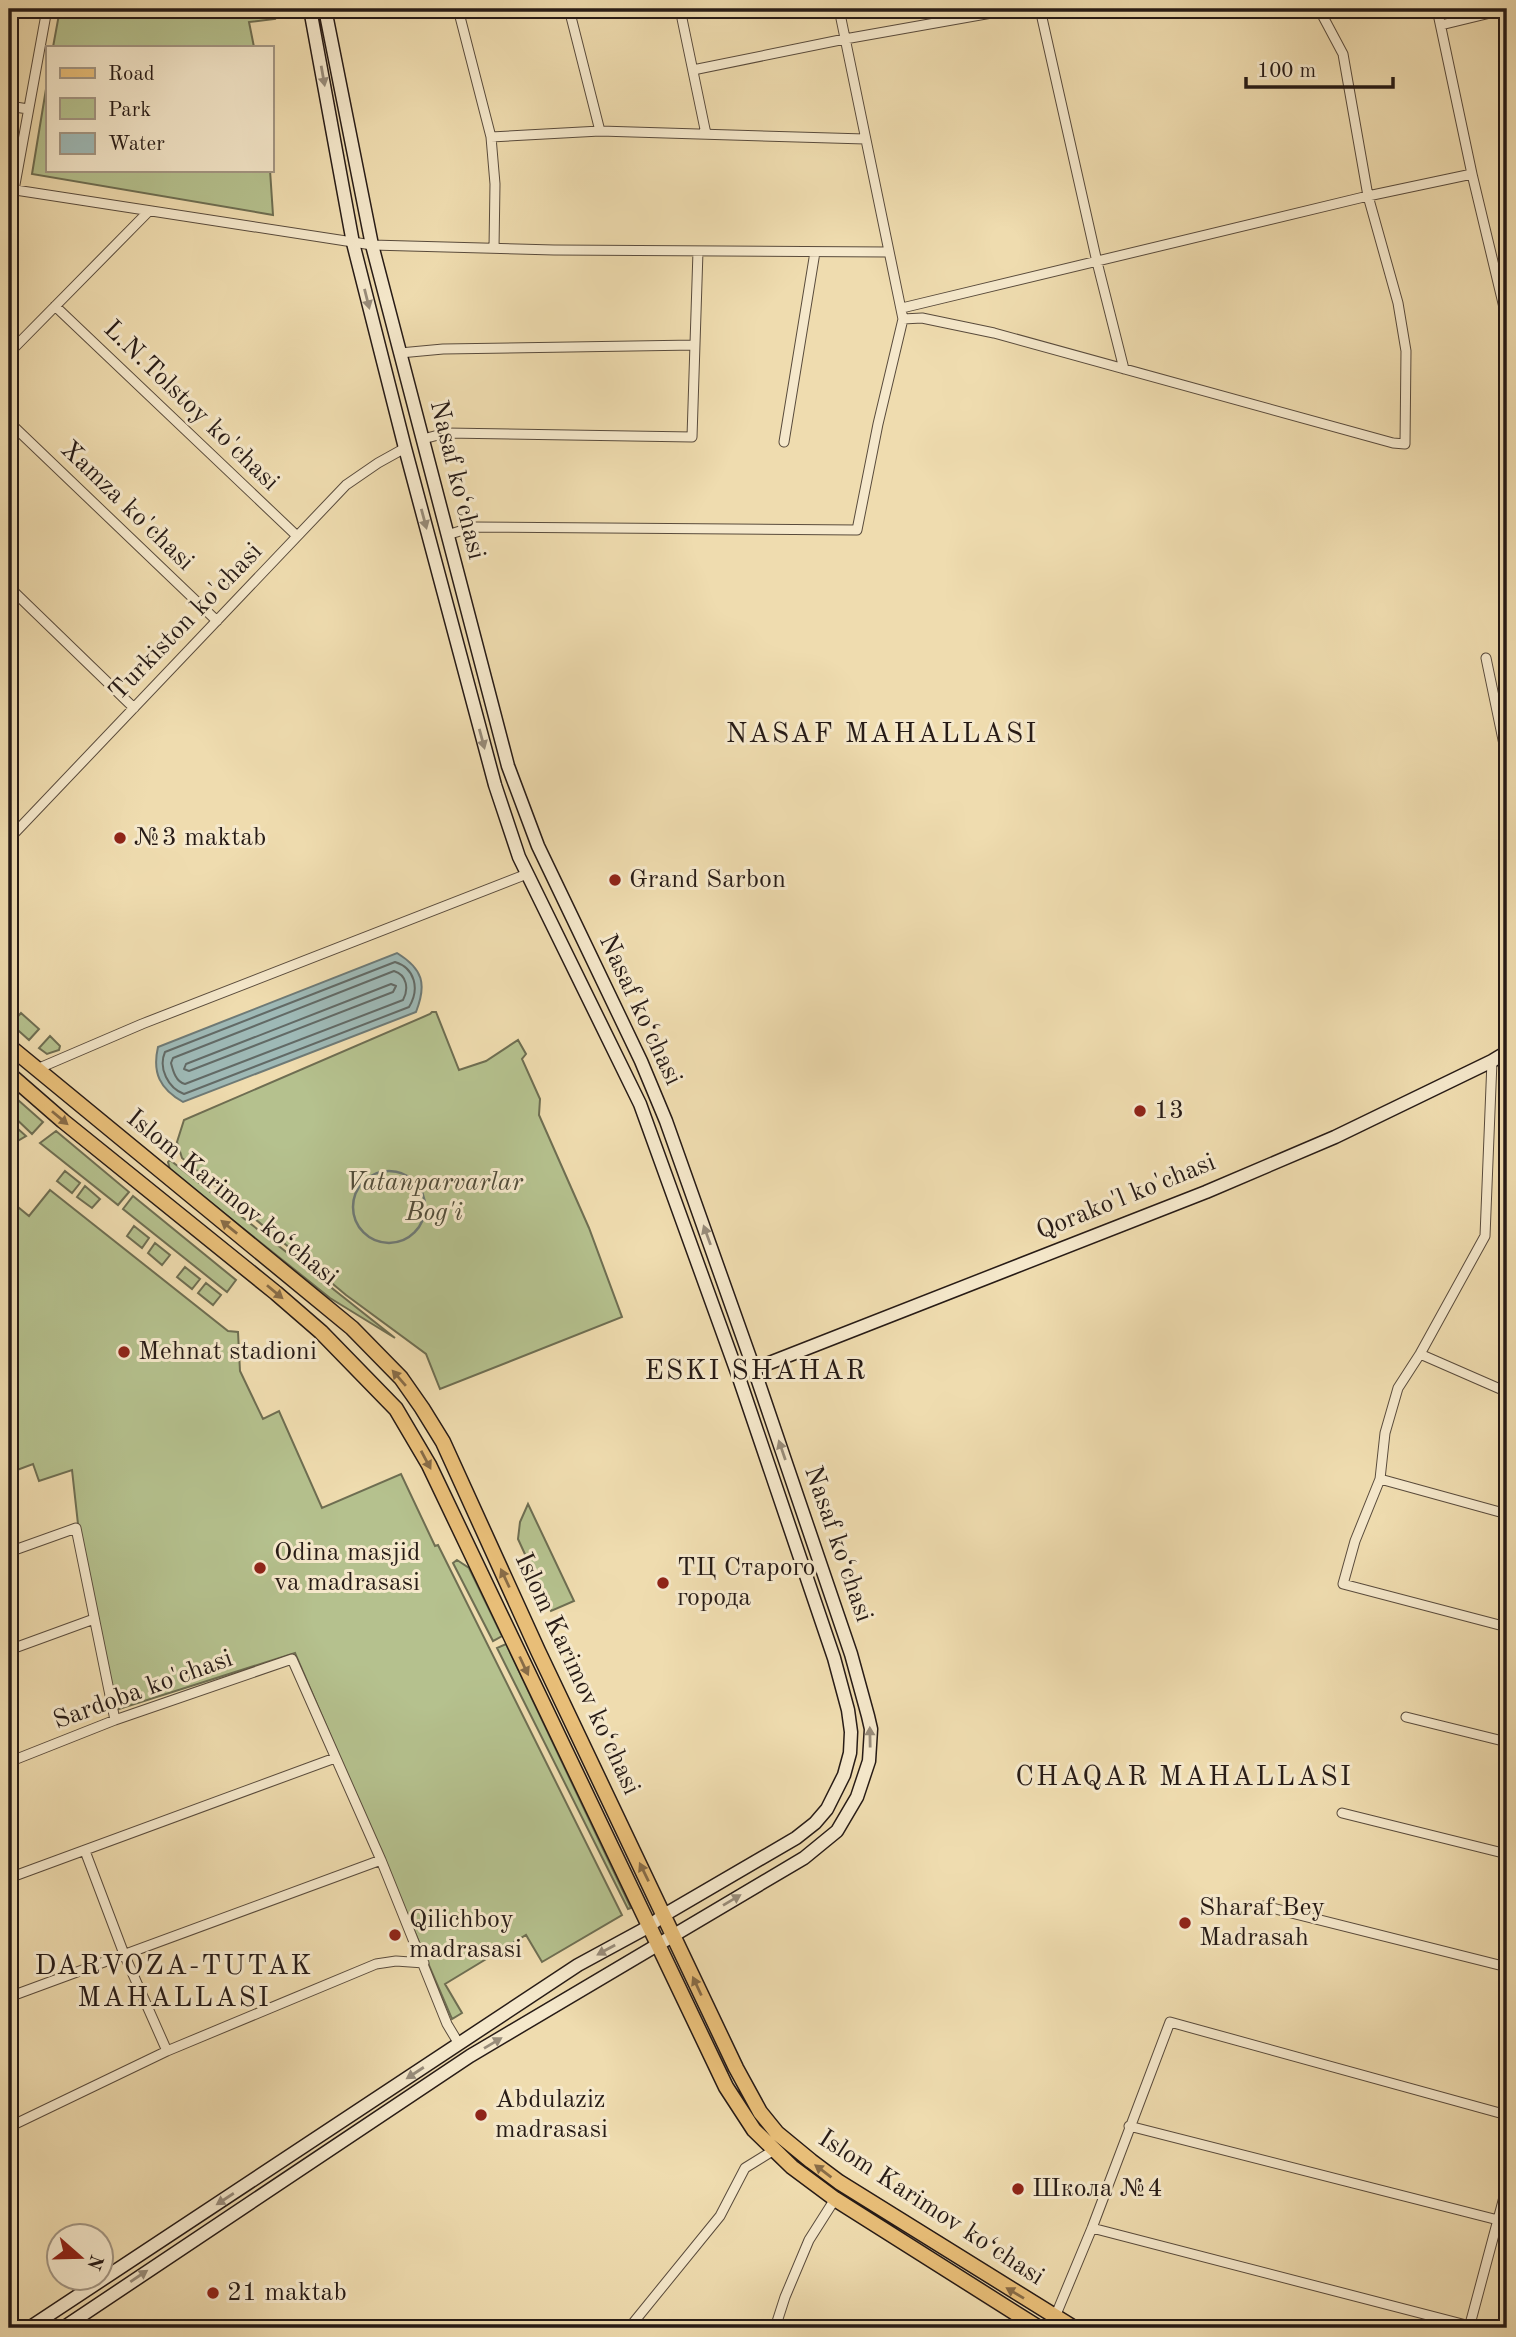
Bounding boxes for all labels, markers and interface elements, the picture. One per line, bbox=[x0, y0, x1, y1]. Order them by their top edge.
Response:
legend bbox=[46, 46, 273, 172]
scale bar bbox=[1246, 46, 1394, 90]
text: 100 m bbox=[1257, 61, 1316, 82]
text: Road bbox=[108, 64, 155, 85]
one-way arrow bbox=[318, 65, 329, 87]
text: Park bbox=[108, 100, 151, 121]
text: Water bbox=[108, 134, 165, 155]
one-way arrow bbox=[362, 288, 373, 310]
street label: L.N.Tolstoy ko'chasi bbox=[98, 316, 284, 496]
street label: Nasaf ko‘chasi bbox=[425, 398, 489, 562]
street label: Xamza ko'chasi bbox=[55, 436, 199, 576]
one-way arrow bbox=[419, 509, 429, 530]
street label: Turkiston ko'chasi bbox=[105, 538, 267, 706]
district label: NASAF MAHALLASI bbox=[726, 721, 1038, 749]
one-way arrow bbox=[477, 728, 488, 750]
place label: №3 maktab bbox=[134, 825, 266, 851]
marker: №3 maktab bbox=[112, 830, 128, 846]
place label: Grand Sarbon bbox=[629, 867, 786, 893]
marker: Grand Sarbon bbox=[607, 872, 623, 888]
street label: Nasaf ko‘chasi bbox=[594, 931, 686, 1089]
place label: 13 bbox=[1154, 1098, 1184, 1124]
marker: 13 bbox=[1132, 1103, 1148, 1119]
street label: Islom Karimov ko‘chasi bbox=[121, 1105, 343, 1291]
one-way arrow bbox=[51, 1111, 69, 1126]
street label: Qorako'l ko'chasi bbox=[1033, 1149, 1219, 1245]
park label: Vatanparvarlar Bog'i bbox=[345, 1170, 524, 1226]
one-way arrow bbox=[221, 1220, 238, 1235]
one-way arrow bbox=[701, 1224, 712, 1245]
one-way arrow bbox=[267, 1284, 284, 1299]
place label: Mehnat stadioni bbox=[138, 1339, 317, 1365]
marker: Mehnat stadioni bbox=[116, 1344, 132, 1360]
district label: ESKI SHAHAR bbox=[644, 1358, 868, 1386]
one-way arrow bbox=[391, 1369, 407, 1387]
one-way arrow bbox=[776, 1439, 787, 1460]
one-way arrow bbox=[420, 1450, 432, 1470]
street label: Nasaf ko‘chasi bbox=[799, 1463, 877, 1625]
place label: Odina masjid va madrasasi bbox=[274, 1540, 421, 1596]
street label: Islom Karimov ko‘chasi bbox=[510, 1549, 644, 1799]
place label: ТЦ Старого города bbox=[677, 1555, 815, 1611]
marker: Odina masjid va madrasasi bbox=[252, 1560, 268, 1576]
one-way arrow bbox=[499, 1568, 511, 1588]
marker: ТЦ Старого города bbox=[655, 1575, 671, 1591]
street label: Sardoba ko'chasi bbox=[50, 1645, 236, 1735]
one-way arrow bbox=[518, 1656, 529, 1676]
one-way arrow bbox=[864, 1726, 876, 1748]
district label: CHAQAR MAHALLASI bbox=[1015, 1764, 1353, 1792]
one-way arrow bbox=[638, 1862, 649, 1883]
one-way arrow bbox=[723, 1894, 742, 1906]
place label: Sharaf Bey Madrasah bbox=[1199, 1895, 1325, 1951]
place label: Qilichboy madrasasi bbox=[409, 1907, 522, 1963]
marker: Sharaf Bey Madrasah bbox=[1177, 1915, 1193, 1931]
marker: Qilichboy madrasasi bbox=[387, 1927, 403, 1943]
one-way arrow bbox=[596, 1944, 616, 1956]
district label: DARVOZA-TUTAK MAHALLASI bbox=[34, 1953, 314, 2013]
one-way arrow bbox=[692, 1976, 703, 1996]
one-way arrow bbox=[483, 2037, 502, 2049]
one-way arrow bbox=[405, 2067, 425, 2080]
place label: Abdulaziz madrasasi bbox=[495, 2087, 608, 2143]
marker: Abdulaziz madrasasi bbox=[473, 2107, 489, 2123]
street label: Islom Karimov ko‘chasi bbox=[813, 2125, 1049, 2291]
one-way arrow bbox=[815, 2163, 833, 2178]
place label: Школа №4 bbox=[1032, 2176, 1163, 2202]
marker: Школа №4 bbox=[1010, 2181, 1026, 2197]
one-way arrow bbox=[215, 2192, 235, 2205]
north arrow bbox=[46, 2222, 116, 2292]
text: N bbox=[82, 2252, 105, 2272]
one-way arrow bbox=[130, 2270, 149, 2283]
place label: 21 maktab bbox=[227, 2280, 347, 2306]
marker: 21 maktab bbox=[205, 2285, 221, 2301]
one-way arrow bbox=[1006, 2286, 1025, 2299]

